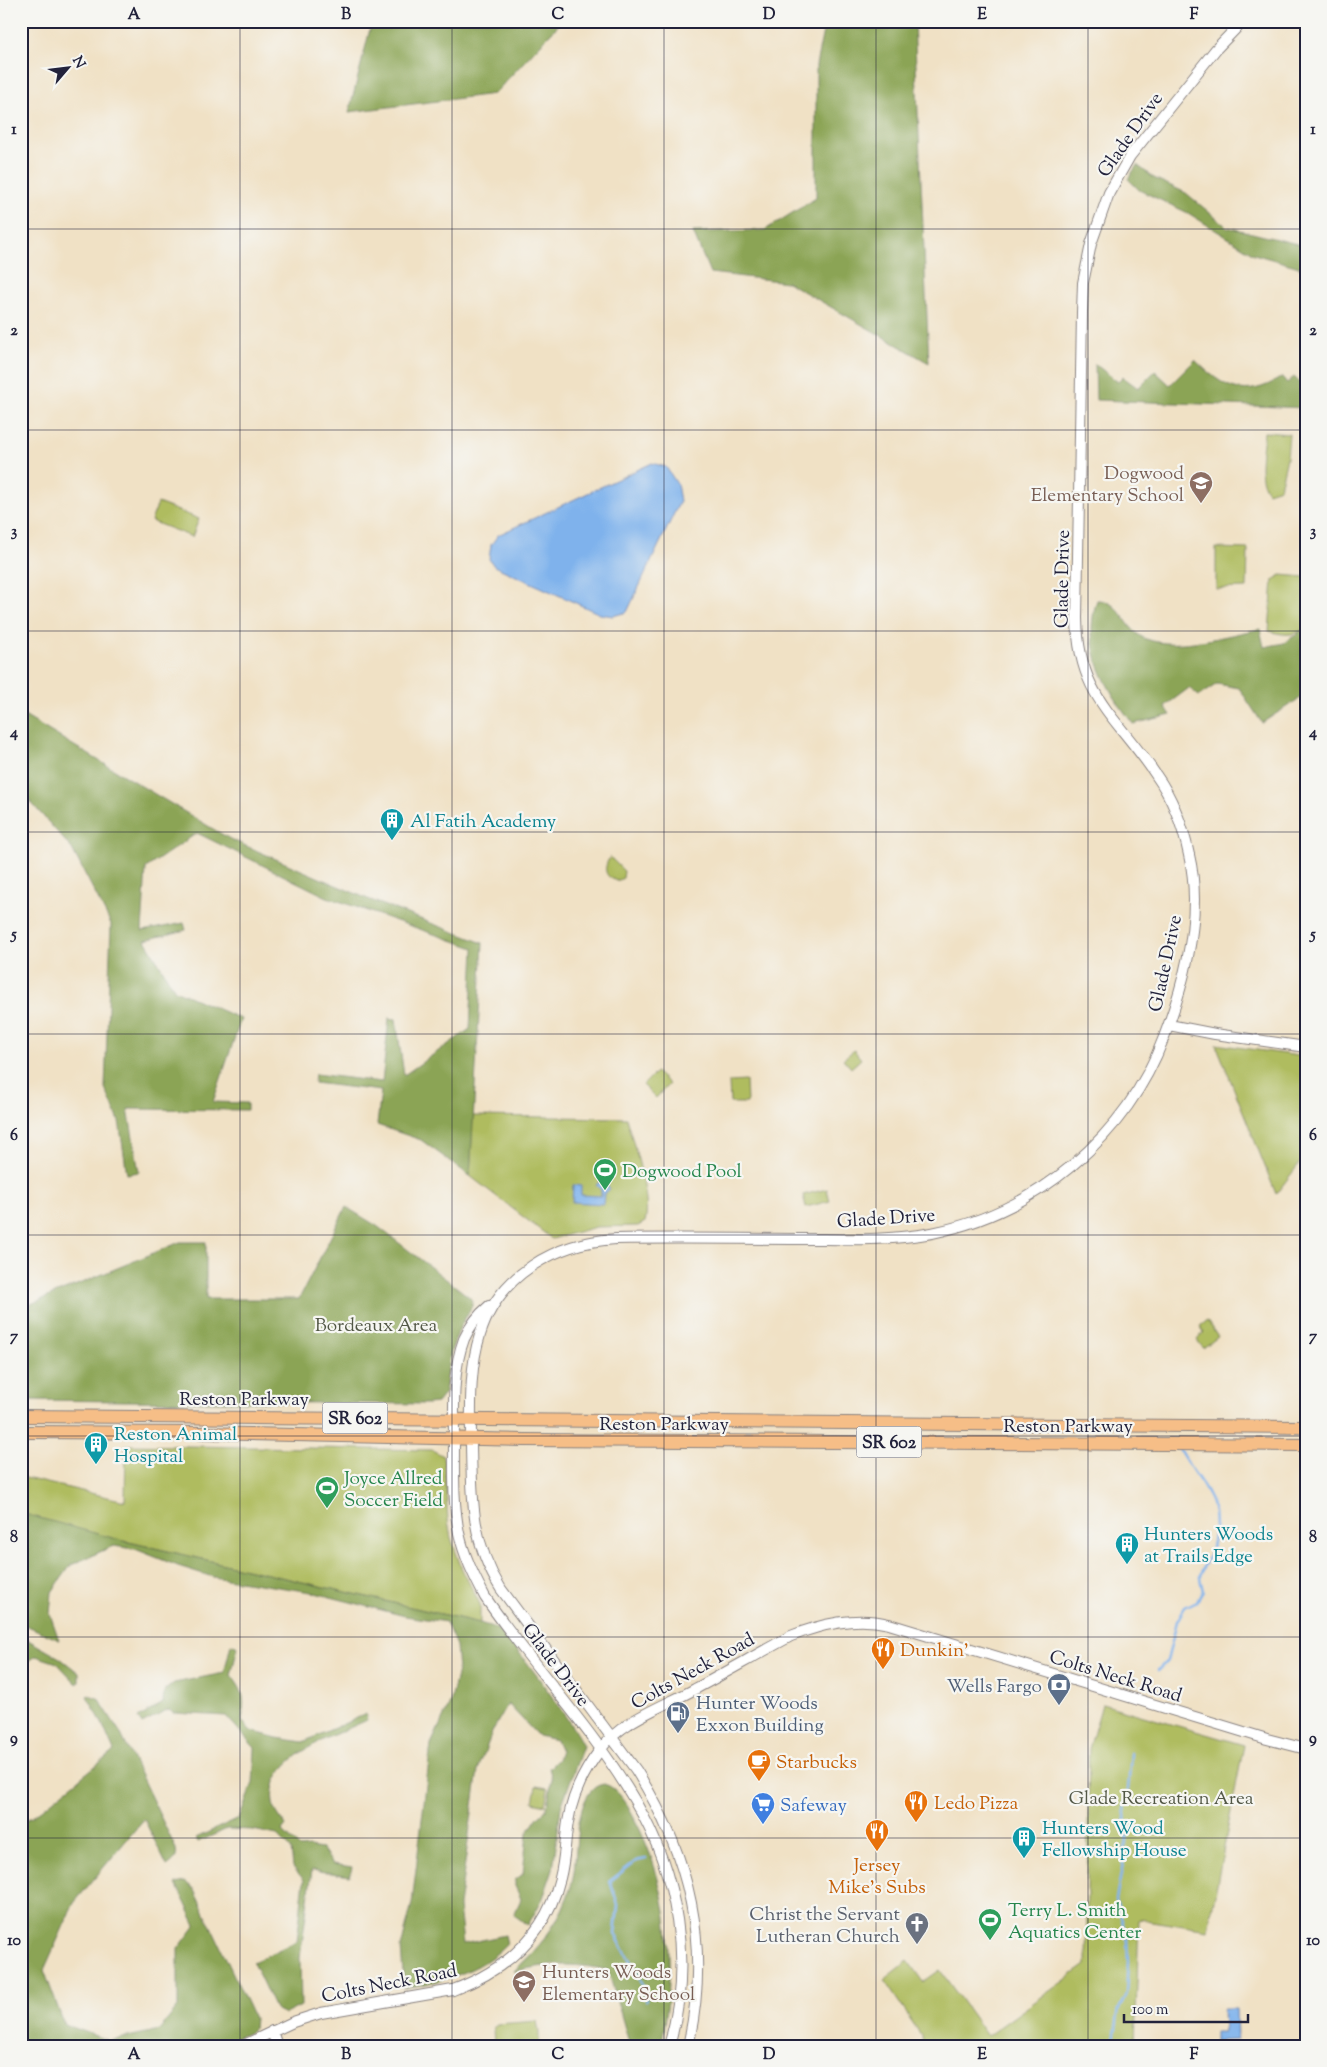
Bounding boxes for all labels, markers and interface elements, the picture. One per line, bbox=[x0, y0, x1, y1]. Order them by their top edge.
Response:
text: A bbox=[128, 4, 141, 27]
text: B bbox=[341, 4, 351, 27]
text: C bbox=[552, 4, 565, 27]
text: D bbox=[763, 4, 776, 27]
text: E bbox=[977, 4, 987, 27]
text: F bbox=[1190, 4, 1199, 27]
north arrow bbox=[42, 42, 92, 92]
text: N bbox=[66, 53, 89, 72]
street label: Glade Drive bbox=[1092, 87, 1170, 184]
text: 1 bbox=[11, 119, 17, 142]
text: 1 bbox=[1310, 119, 1316, 142]
text: 2 bbox=[10, 320, 18, 343]
text: 2 bbox=[1309, 320, 1317, 343]
place label: Dogwood Elementary School bbox=[1031, 461, 1184, 510]
school or university icon: Dogwood Elementary School bbox=[1188, 470, 1214, 504]
text: 3 bbox=[11, 521, 18, 544]
text: 3 bbox=[1310, 521, 1317, 544]
street label: Glade Drive bbox=[1049, 529, 1078, 629]
text: 4 bbox=[9, 722, 18, 745]
text: 4 bbox=[1308, 722, 1317, 745]
building icon: Al Fatih Academy bbox=[379, 807, 405, 841]
place label: Al Fatih Academy bbox=[410, 809, 557, 836]
street label: Glade Drive bbox=[1143, 912, 1190, 1015]
text: 5 bbox=[9, 924, 17, 947]
text: 5 bbox=[1308, 924, 1316, 947]
text: 6 bbox=[10, 1125, 18, 1148]
text: 6 bbox=[1309, 1125, 1317, 1148]
sports icon: Dogwood Pool bbox=[592, 1157, 618, 1191]
place label: Dogwood Pool bbox=[622, 1159, 742, 1186]
street label: Glade Drive bbox=[836, 1203, 936, 1236]
park label: Bordeaux Area bbox=[315, 1313, 438, 1340]
text: 7 bbox=[10, 1326, 19, 1349]
text: 7 bbox=[1309, 1326, 1318, 1349]
street label: Reston Parkway bbox=[179, 1387, 309, 1414]
road number: SR 602 bbox=[322, 1402, 388, 1434]
street label: Reston Parkway bbox=[599, 1412, 729, 1439]
street label: Reston Parkway bbox=[1003, 1414, 1133, 1441]
place label: Reston Animal Hospital bbox=[114, 1422, 237, 1471]
road number: SR 602 bbox=[856, 1426, 922, 1458]
building icon: Reston Animal Hospital bbox=[83, 1431, 109, 1465]
place label: Joyce Allred Soccer Field bbox=[343, 1466, 443, 1515]
sports icon: Joyce Allred Soccer Field bbox=[314, 1475, 340, 1509]
place label: Hunters Woods at Trails Edge bbox=[1144, 1522, 1273, 1571]
text: 8 bbox=[10, 1527, 18, 1550]
text: 8 bbox=[1309, 1527, 1317, 1550]
building icon: Hunters Woods at Trails Edge bbox=[1114, 1531, 1140, 1565]
street label: Glade Drive bbox=[515, 1618, 596, 1713]
street label: Colts Neck Road bbox=[627, 1627, 760, 1717]
restaurant icon: Dunkin' bbox=[870, 1636, 896, 1670]
place label: Dunkin' bbox=[900, 1638, 969, 1665]
street label: Colts Neck Road bbox=[1046, 1644, 1185, 1710]
bank icon: Wells Fargo bbox=[1046, 1672, 1072, 1706]
place label: Wells Fargo bbox=[946, 1674, 1042, 1701]
place label: Hunter Woods Exxon Building bbox=[696, 1691, 824, 1740]
fuel station icon: Hunter Woods Exxon Building bbox=[665, 1700, 691, 1734]
text: 9 bbox=[10, 1728, 18, 1751]
text: 9 bbox=[1309, 1728, 1317, 1751]
cafe icon: Starbucks bbox=[746, 1748, 772, 1782]
place label: Starbucks bbox=[776, 1750, 857, 1777]
park label: Glade Recreation Area bbox=[1068, 1786, 1254, 1813]
restaurant icon: Ledo Pizza bbox=[903, 1789, 929, 1823]
supermarket icon: Safeway bbox=[750, 1791, 776, 1825]
place label: Ledo Pizza bbox=[934, 1791, 1019, 1818]
place label: Safeway bbox=[780, 1793, 848, 1820]
place label: Hunters Wood Fellowship House bbox=[1042, 1816, 1187, 1865]
restaurant icon: Jersey Mike's Subs bbox=[864, 1818, 890, 1852]
building icon: Hunters Wood Fellowship House bbox=[1011, 1825, 1037, 1859]
place label: Jersey Mike's Subs bbox=[828, 1853, 926, 1902]
place label: Terry L. Smith Aquatics Center bbox=[1008, 1898, 1142, 1947]
place label: Christ the Servant Lutheran Church bbox=[749, 1902, 900, 1951]
sports icon: Terry L. Smith Aquatics Center bbox=[977, 1907, 1003, 1941]
church icon: Christ the Servant Lutheran Church bbox=[904, 1911, 930, 1945]
text: 10 bbox=[7, 1930, 21, 1953]
text: 10 bbox=[1306, 1930, 1320, 1953]
street label: Colts Neck Road bbox=[319, 1958, 460, 2011]
place label: Hunters Woods Elementary School bbox=[542, 1960, 695, 2009]
school or university icon: Hunters Woods Elementary School bbox=[511, 1969, 537, 2003]
scale bar bbox=[1124, 1992, 1248, 2024]
text: 100 m bbox=[1132, 2000, 1169, 2021]
text: A bbox=[128, 2044, 141, 2067]
text: B bbox=[341, 2044, 351, 2067]
text: C bbox=[552, 2044, 565, 2067]
text: D bbox=[763, 2044, 776, 2067]
text: E bbox=[977, 2044, 987, 2067]
text: F bbox=[1190, 2044, 1199, 2067]

